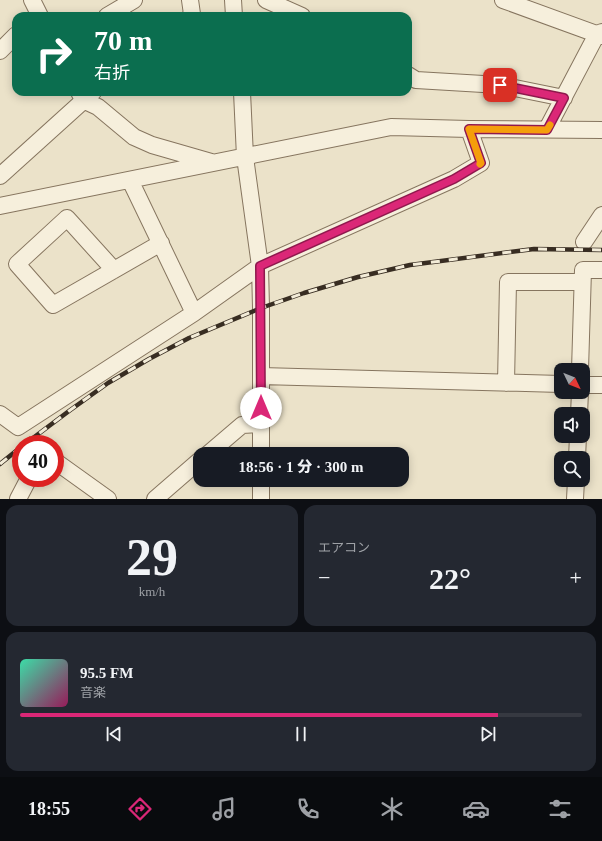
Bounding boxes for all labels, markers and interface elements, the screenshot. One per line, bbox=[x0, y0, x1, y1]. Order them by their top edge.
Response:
text: 70 m bbox=[94, 25, 152, 56]
icon: right bbox=[28, 28, 80, 80]
text: 右折 bbox=[94, 63, 130, 83]
pin bbox=[483, 68, 517, 102]
icon: arrive bbox=[489, 74, 511, 96]
north arrow bbox=[554, 363, 590, 399]
map controls bbox=[554, 363, 590, 487]
position arrow bbox=[240, 387, 282, 429]
button: sound bbox=[554, 407, 590, 443]
speed limit sign: 40 bbox=[12, 435, 64, 487]
button: search bbox=[554, 451, 590, 487]
text: 18:56 · 1 分 · 300 m bbox=[239, 459, 364, 475]
text: 29 bbox=[126, 529, 178, 586]
text: エアコン bbox=[318, 540, 370, 555]
text: 22° bbox=[429, 562, 471, 595]
text: − bbox=[318, 565, 330, 590]
text: + bbox=[570, 565, 582, 590]
text: km/h bbox=[139, 584, 165, 599]
text: 95.5 FM bbox=[80, 665, 133, 681]
text: 音楽 bbox=[80, 685, 106, 700]
icon: previous bbox=[103, 723, 125, 745]
icon: pause bbox=[290, 723, 312, 745]
icon: next bbox=[477, 723, 499, 745]
icon: directions bbox=[126, 795, 154, 823]
icon: music bbox=[210, 795, 238, 823]
icon: phone bbox=[294, 795, 322, 823]
icon: climate bbox=[378, 795, 406, 823]
icon: car bbox=[462, 795, 490, 823]
icon: filters bbox=[546, 795, 574, 823]
text: 18:55 bbox=[28, 799, 70, 819]

